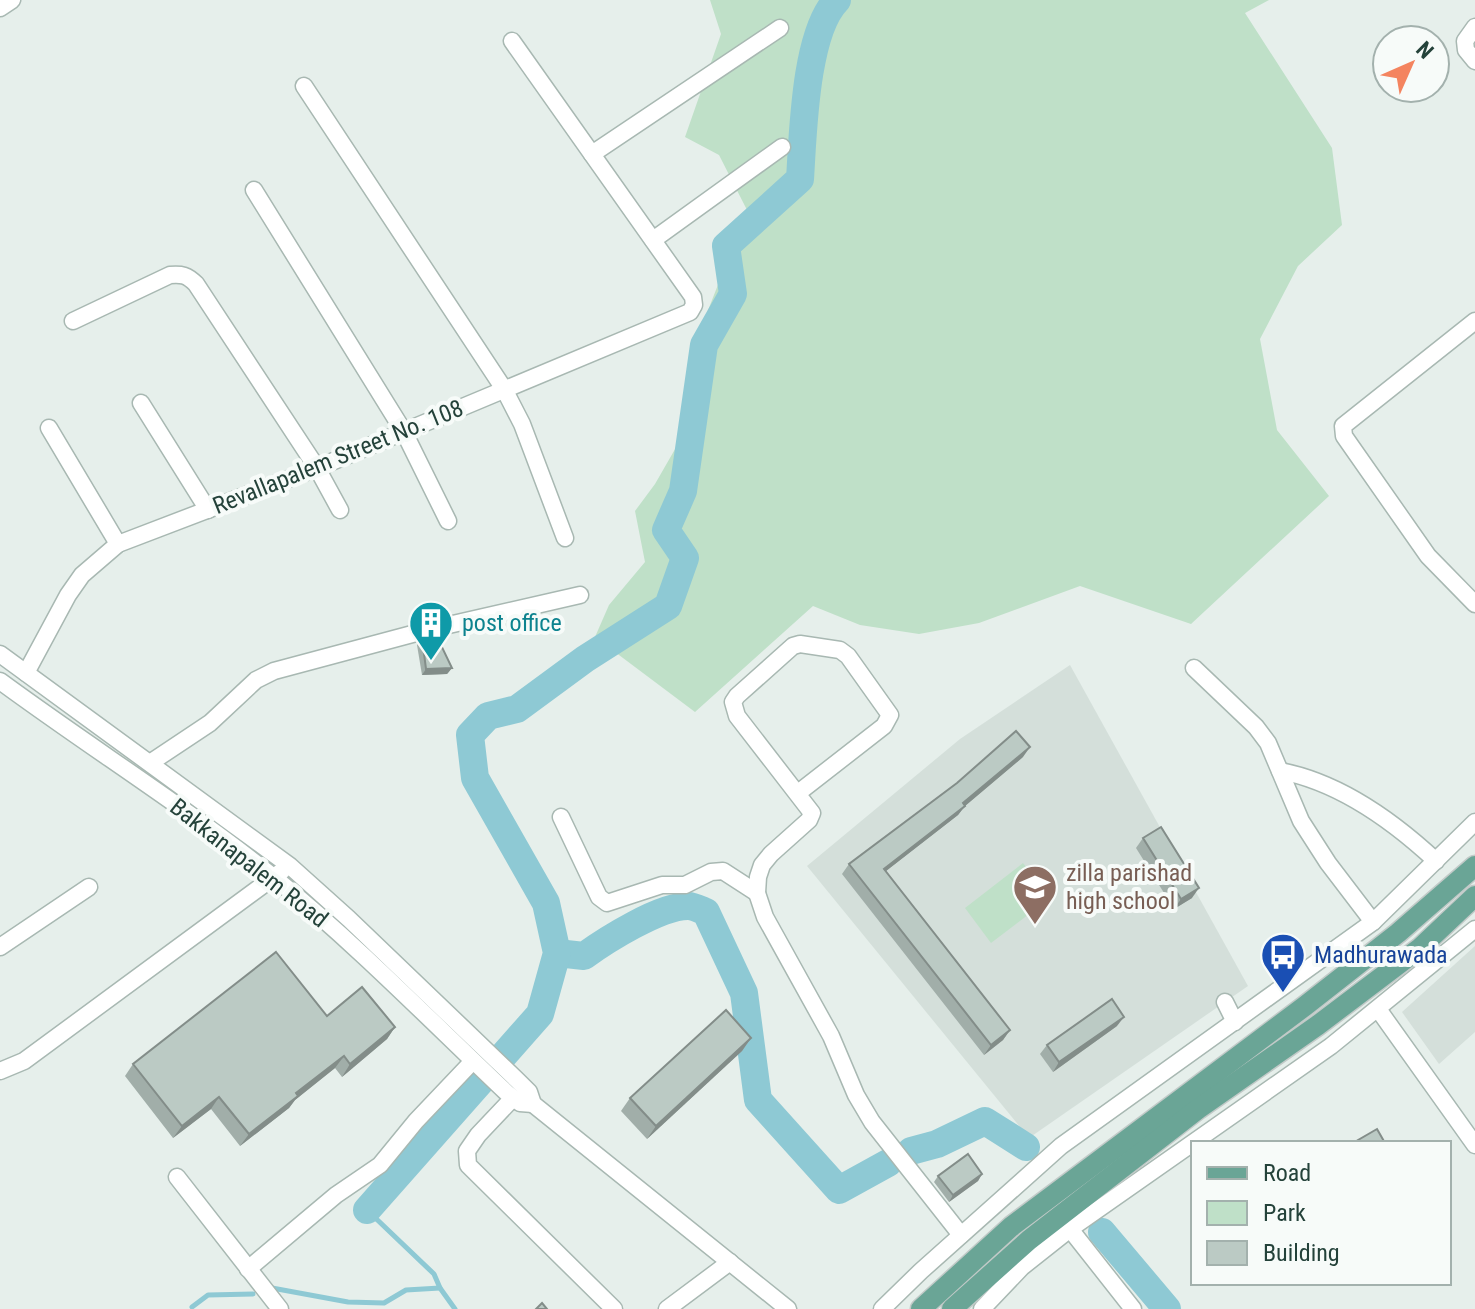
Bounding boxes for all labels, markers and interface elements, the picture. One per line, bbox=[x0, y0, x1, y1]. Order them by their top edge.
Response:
north arrow bbox=[1371, 24, 1451, 104]
text: N bbox=[1411, 37, 1438, 64]
street label: Revallapalem Street No. 108 bbox=[209, 394, 467, 520]
building icon: post office bbox=[407, 599, 455, 662]
place label: post office bbox=[462, 609, 562, 637]
street label: Bakkanapalem Road bbox=[164, 793, 334, 933]
place label: zilla parishad high school bbox=[1066, 859, 1192, 915]
school or university icon: zilla parishad high school bbox=[1011, 863, 1059, 926]
bus stop icon: Madhurawada bbox=[1259, 931, 1307, 994]
place label: Madhurawada bbox=[1314, 941, 1448, 969]
legend bbox=[1191, 1141, 1451, 1285]
text: Road bbox=[1263, 1159, 1311, 1187]
text: Park bbox=[1263, 1199, 1306, 1227]
text: Building bbox=[1263, 1239, 1340, 1267]

